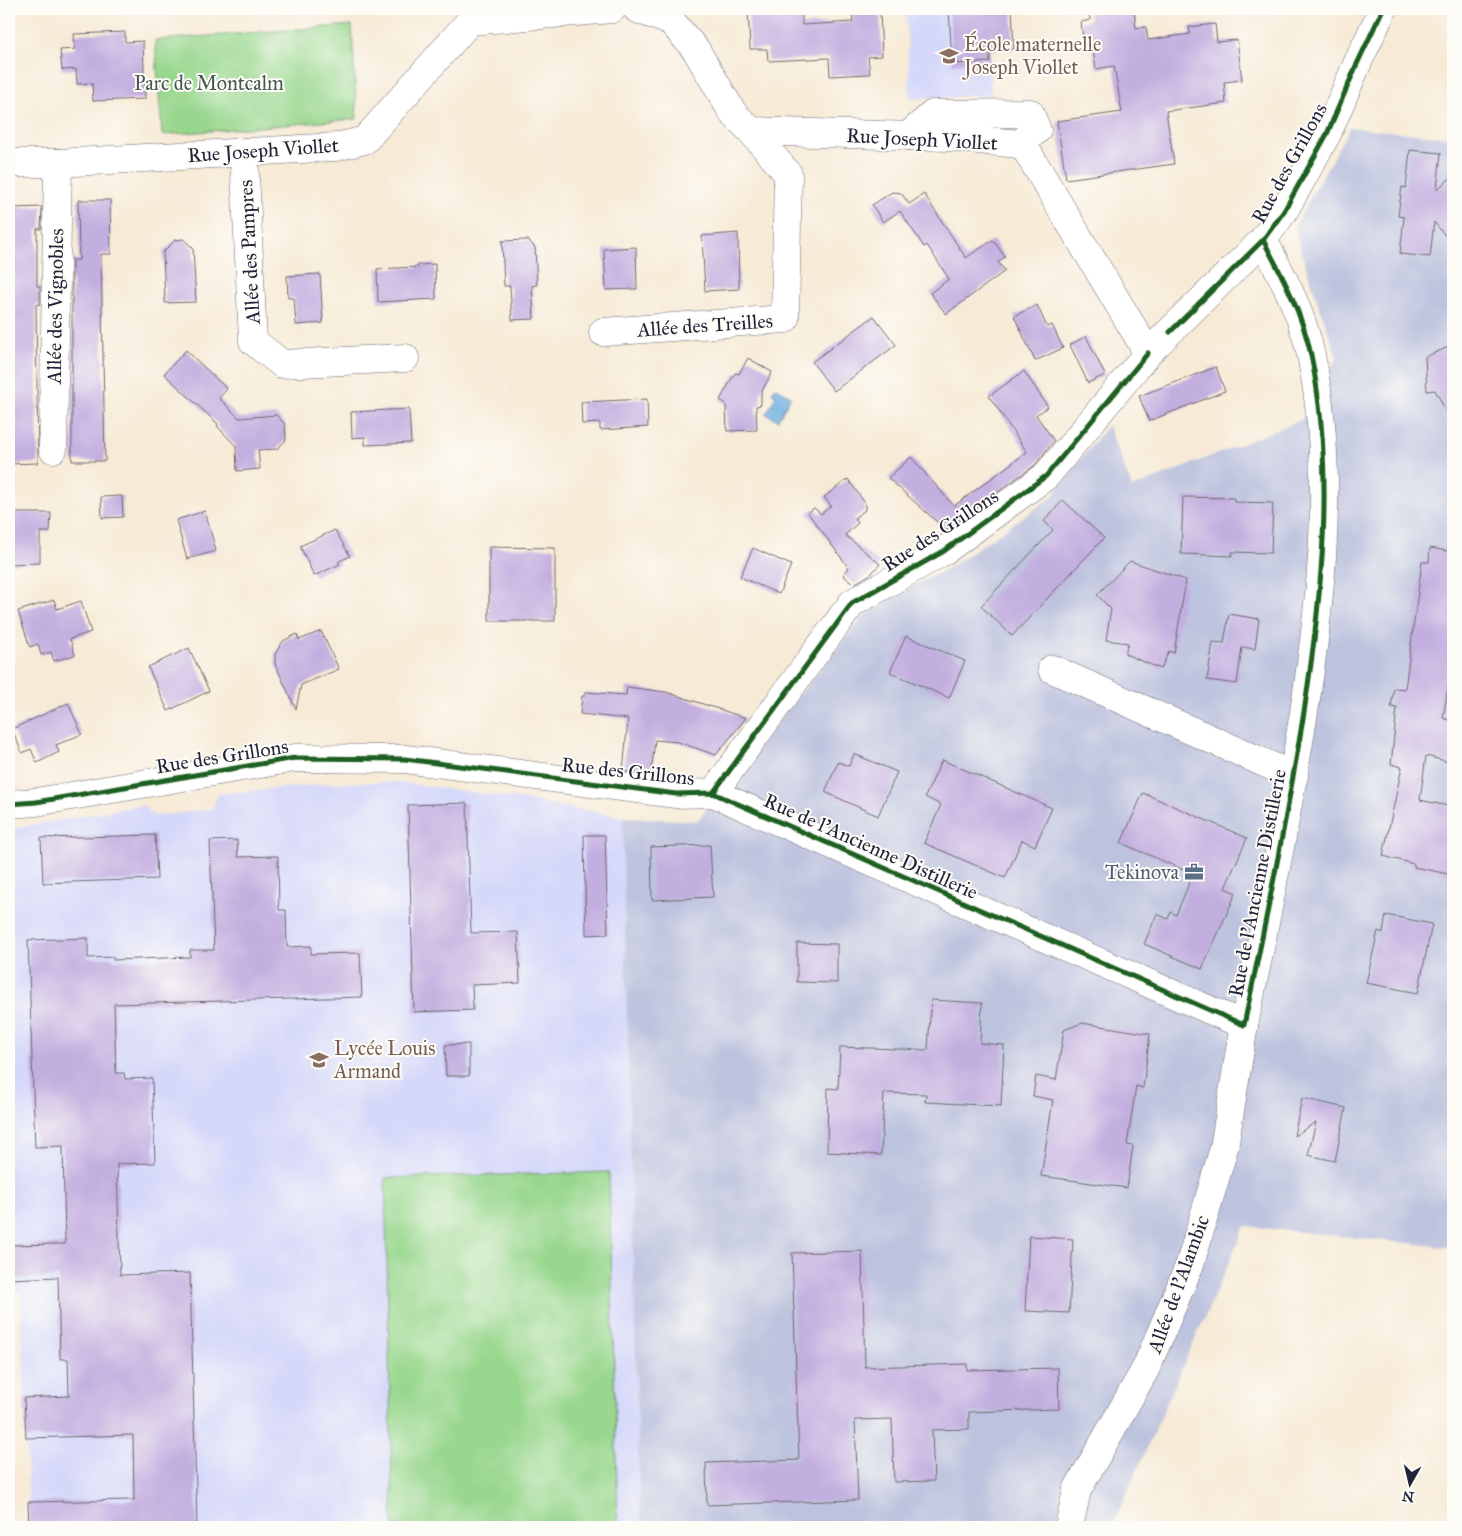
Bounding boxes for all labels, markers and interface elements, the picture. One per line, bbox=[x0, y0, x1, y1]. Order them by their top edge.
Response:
place label: École maternelle Joseph Viollet bbox=[962, 30, 1101, 80]
school or university icon: École maternelle Joseph Viollet bbox=[938, 45, 960, 67]
park label: Parc de Montcalm bbox=[134, 71, 284, 95]
street label: Rue des Grillons bbox=[1246, 99, 1332, 227]
street label: Rue Joseph Viollet bbox=[846, 123, 998, 156]
street label: Rue Joseph Viollet bbox=[187, 133, 340, 168]
street label: Allée des Pampres bbox=[233, 179, 265, 326]
street label: Allée des Vignobles bbox=[42, 228, 69, 385]
street label: Allée des Treilles bbox=[635, 308, 774, 342]
street label: Rue des Grillons bbox=[877, 483, 1003, 577]
street label: Rue des Grillons bbox=[154, 734, 290, 778]
street label: Rue des Grillons bbox=[560, 752, 696, 790]
street label: Rue de l'Ancienne Distillerie bbox=[1223, 767, 1291, 999]
street label: Rue de l'Ancienne Distillerie bbox=[760, 788, 982, 904]
place label: Tekinova bbox=[1105, 860, 1180, 884]
office icon: Tekinova bbox=[1183, 861, 1205, 883]
place label: Lycée Louis Armand bbox=[333, 1036, 436, 1083]
school or university icon: Lycée Louis Armand bbox=[308, 1049, 330, 1071]
street label: Allée de l'Alambic bbox=[1142, 1212, 1214, 1357]
north arrow bbox=[1384, 1458, 1434, 1508]
text: N bbox=[1401, 1487, 1415, 1506]

